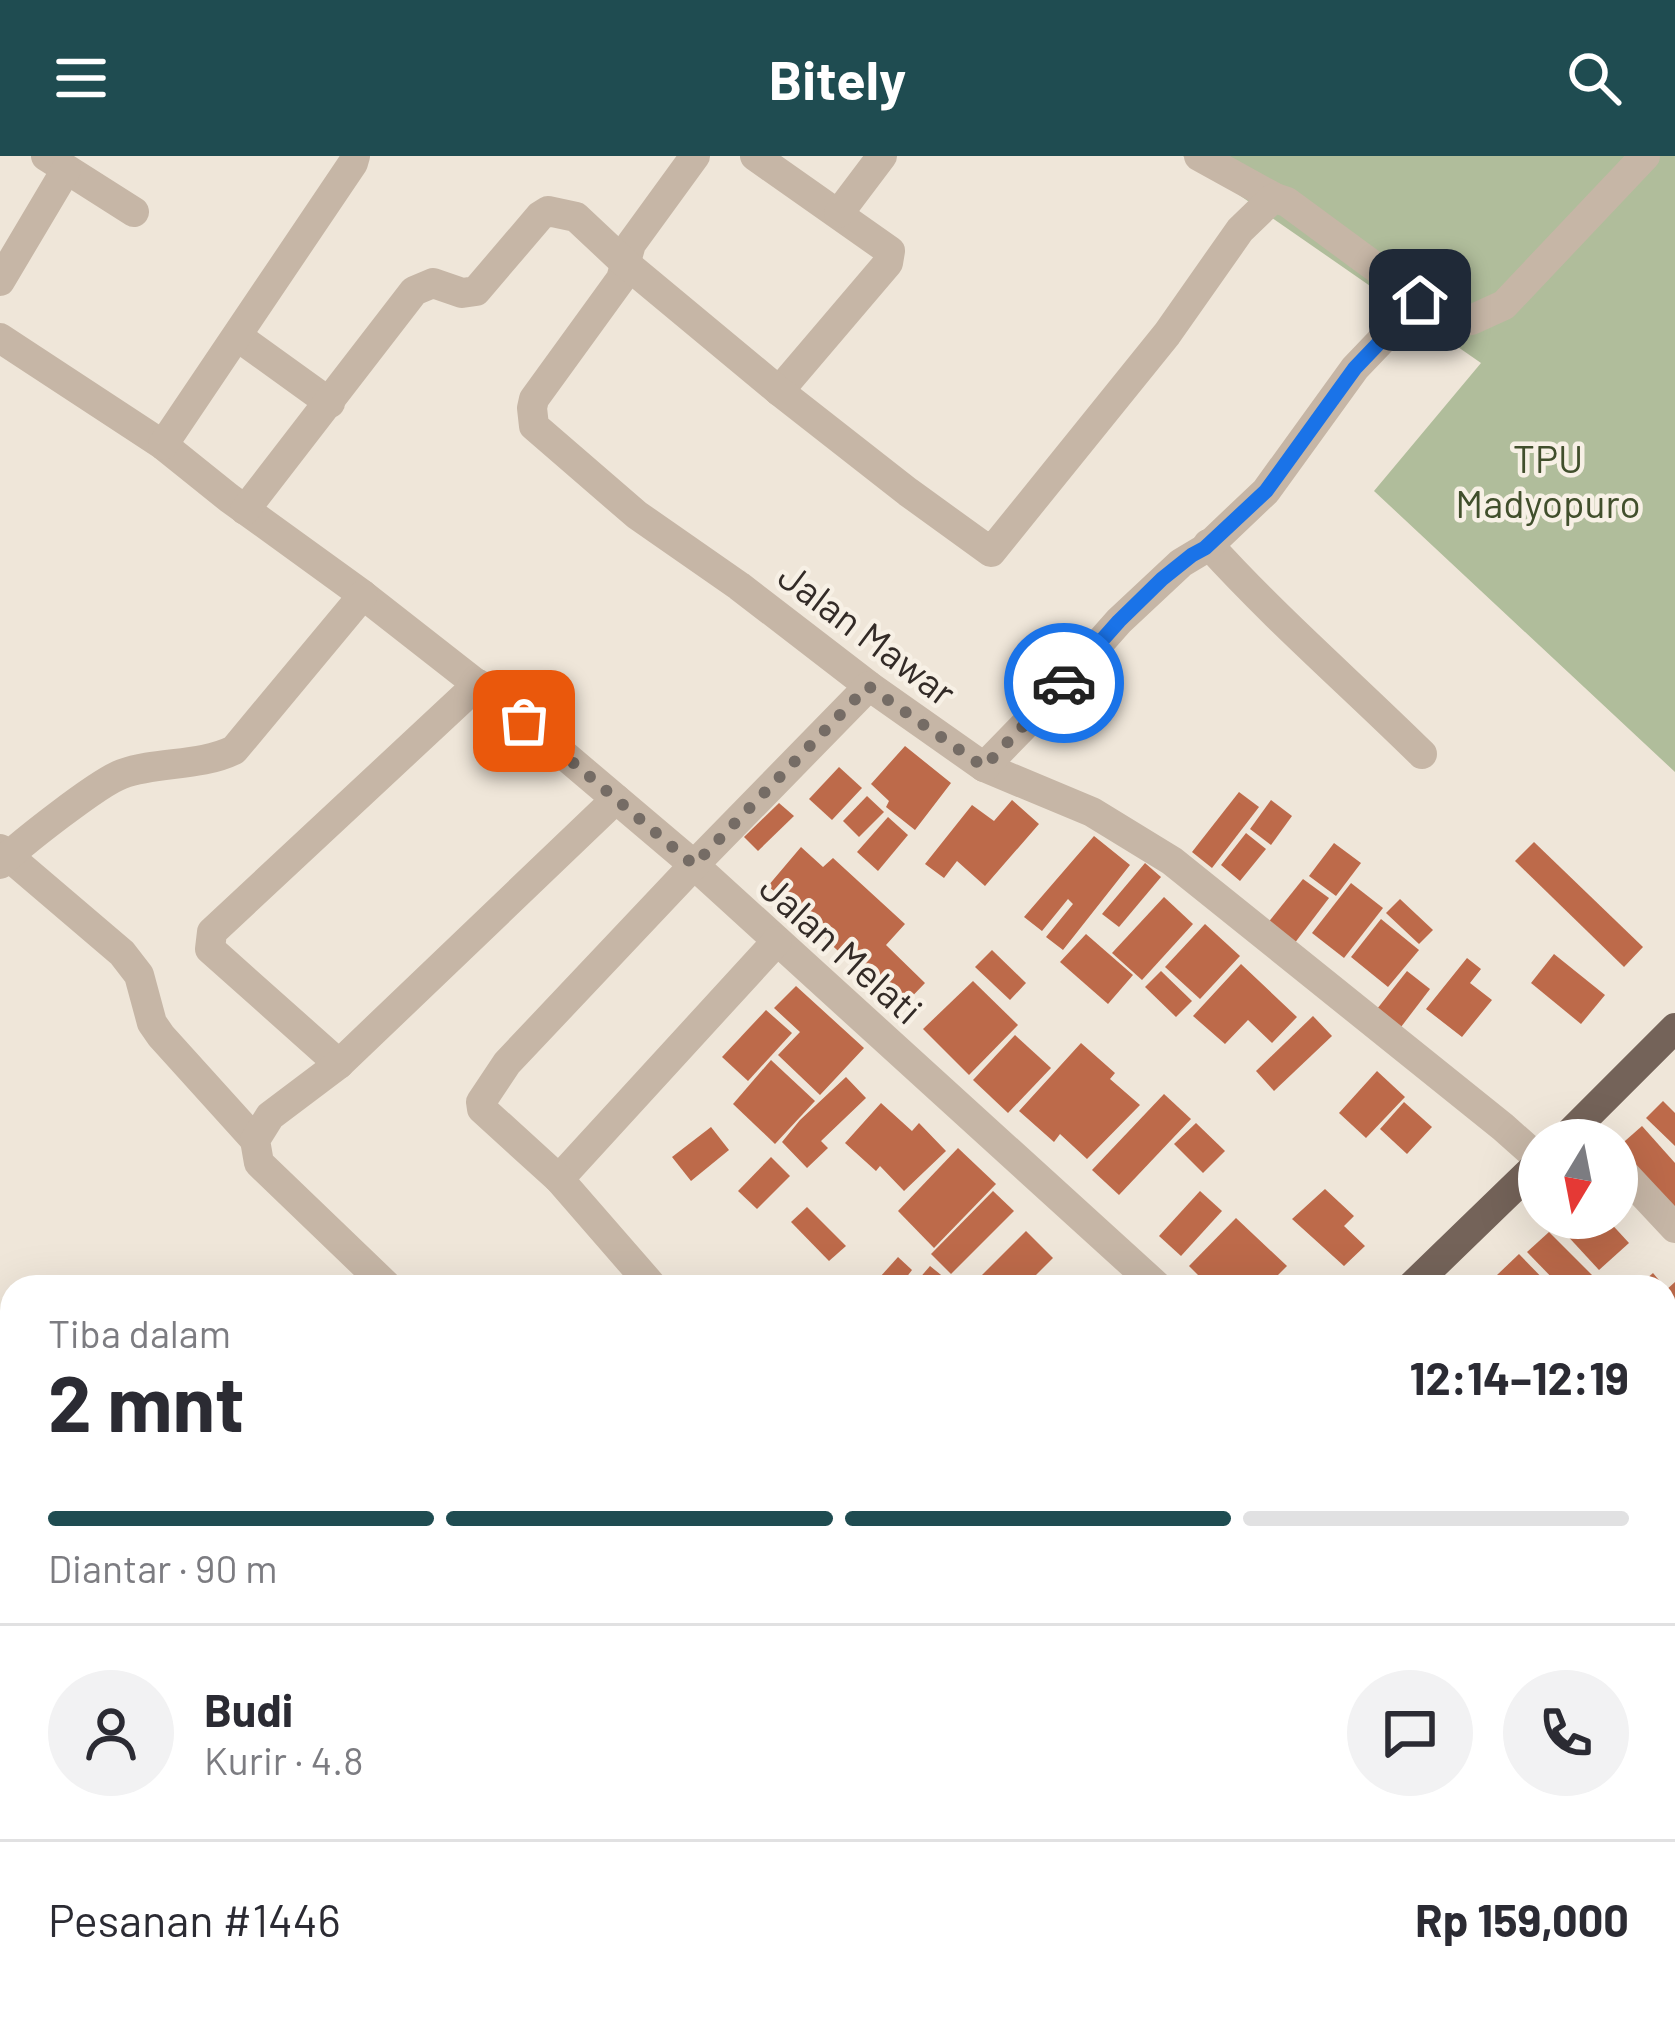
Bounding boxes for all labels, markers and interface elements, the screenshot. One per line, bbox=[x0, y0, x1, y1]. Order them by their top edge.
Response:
icon: menu bbox=[48, 45, 114, 111]
icon: search bbox=[1561, 45, 1627, 111]
text: Bitely bbox=[769, 46, 906, 111]
pin bbox=[1369, 249, 1471, 351]
icon: home bbox=[1387, 267, 1453, 333]
park label: TPU Madyopuro bbox=[1455, 434, 1641, 526]
street label: Jalan Mawar bbox=[770, 551, 966, 715]
courier bbox=[1004, 623, 1124, 743]
icon: car bbox=[1031, 650, 1097, 716]
pin bbox=[473, 670, 575, 772]
icon: bag bbox=[491, 688, 557, 754]
street label: Jalan Melati bbox=[751, 863, 933, 1033]
north arrow bbox=[1518, 1119, 1638, 1239]
map controls bbox=[1518, 1119, 1638, 1239]
text: Tiba dalam bbox=[48, 1309, 231, 1356]
text: 12:14–12:19 bbox=[1410, 1350, 1629, 1404]
text: 2 mnt bbox=[48, 1354, 245, 1448]
text: Diantar · 90 m bbox=[48, 1544, 278, 1591]
button: person bbox=[48, 1670, 174, 1796]
button: chat bbox=[1347, 1670, 1473, 1796]
button: phone bbox=[1503, 1670, 1629, 1796]
text: Budi bbox=[204, 1682, 293, 1736]
text: Kurir · 4.8 bbox=[204, 1736, 364, 1783]
text: Pesanan #1446 bbox=[48, 1892, 341, 1946]
text: Rp 159,000 bbox=[1415, 1892, 1629, 1946]

